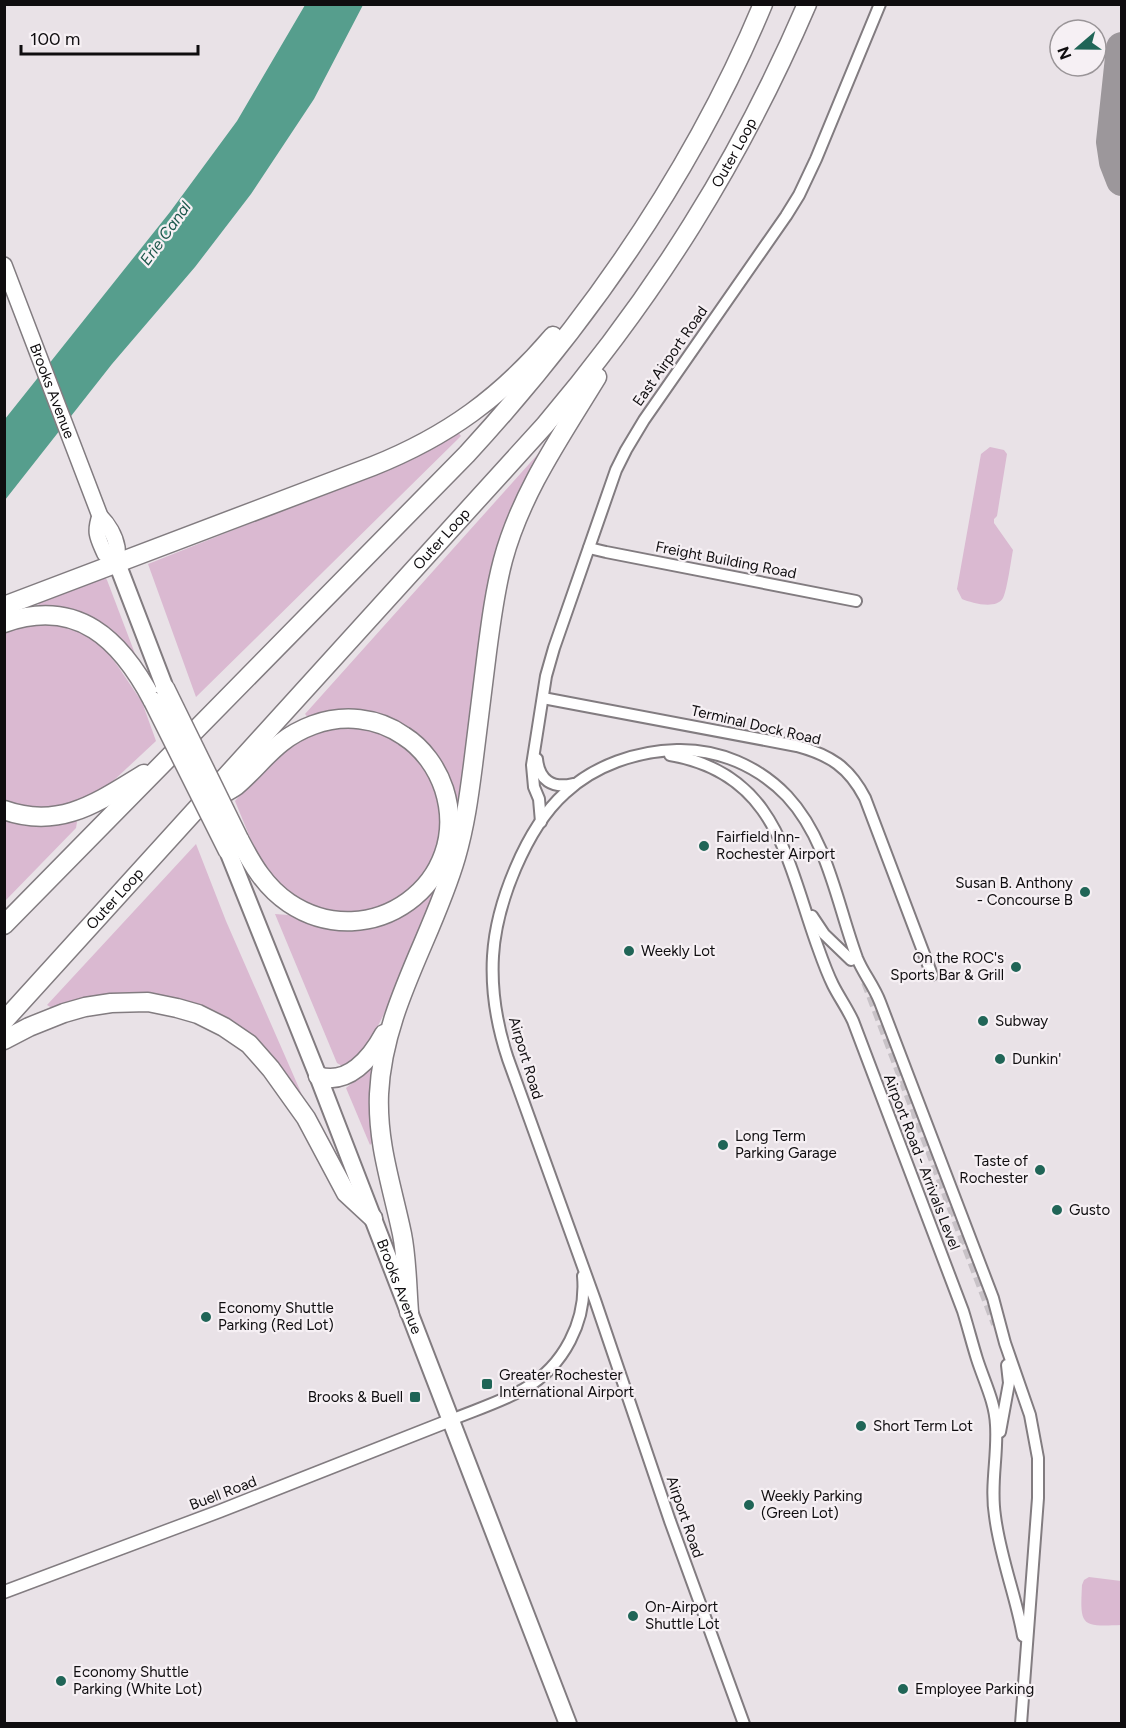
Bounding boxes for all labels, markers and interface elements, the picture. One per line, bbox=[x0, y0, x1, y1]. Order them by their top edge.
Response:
scale bar bbox=[21, 18, 198, 56]
north arrow bbox=[1048, 18, 1108, 78]
text: 100 m bbox=[30, 28, 80, 50]
text: N bbox=[1053, 44, 1075, 62]
street label: Outer Loop bbox=[708, 115, 760, 191]
water label: Erie Canal bbox=[136, 197, 195, 269]
street label: East Airport Road bbox=[629, 302, 711, 410]
street label: Brooks Avenue bbox=[26, 341, 79, 441]
street label: Outer Loop bbox=[409, 504, 474, 573]
street label: Freight Building Road bbox=[654, 537, 798, 583]
street label: Terminal Dock Road bbox=[689, 701, 823, 749]
place label: Fairfield Inn- Rochester Airport bbox=[716, 828, 836, 863]
marker: Fairfield Inn- Rochester Airport bbox=[697, 839, 711, 853]
street label: Outer Loop bbox=[82, 864, 147, 933]
place label: Susan B. Anthony - Concourse B bbox=[955, 874, 1073, 909]
marker: Susan B. Anthony - Concourse B bbox=[1078, 885, 1092, 899]
place label: Weekly Lot bbox=[641, 942, 716, 960]
marker: Weekly Lot bbox=[622, 944, 636, 958]
place label: On the ROC's Sports Bar & Grill bbox=[890, 949, 1004, 984]
marker: On the ROC's Sports Bar & Grill bbox=[1009, 960, 1023, 974]
place label: Subway bbox=[995, 1012, 1048, 1030]
marker: Subway bbox=[976, 1014, 990, 1028]
street label: Airport Road bbox=[505, 1015, 547, 1101]
place label: Dunkin' bbox=[1012, 1050, 1061, 1068]
marker: Dunkin' bbox=[993, 1052, 1007, 1066]
street label: Airport Road - Arrivals Level bbox=[880, 1072, 964, 1252]
place label: Long Term Parking Garage bbox=[735, 1127, 837, 1162]
marker: Long Term Parking Garage bbox=[716, 1138, 730, 1152]
place label: Taste of Rochester bbox=[959, 1152, 1028, 1187]
marker: Taste of Rochester bbox=[1033, 1163, 1047, 1177]
place label: Gusto bbox=[1069, 1201, 1110, 1219]
marker: Gusto bbox=[1050, 1203, 1064, 1217]
street label: Brooks Avenue bbox=[373, 1236, 426, 1337]
place label: Economy Shuttle Parking (Red Lot) bbox=[218, 1299, 334, 1334]
marker: Economy Shuttle Parking (Red Lot) bbox=[199, 1310, 213, 1324]
place label: Greater Rochester International Airport bbox=[499, 1366, 635, 1401]
marker: Greater Rochester International Airport bbox=[480, 1377, 494, 1391]
place label: Brooks & Buell bbox=[308, 1388, 403, 1406]
marker: Brooks & Buell bbox=[408, 1390, 422, 1404]
place label: Short Term Lot bbox=[873, 1417, 973, 1435]
marker: Short Term Lot bbox=[854, 1419, 868, 1433]
street label: Buell Road bbox=[187, 1472, 259, 1514]
street label: Airport Road bbox=[663, 1474, 707, 1560]
place label: Weekly Parking (Green Lot) bbox=[761, 1487, 863, 1522]
marker: Weekly Parking (Green Lot) bbox=[742, 1498, 756, 1512]
place label: On-Airport Shuttle Lot bbox=[645, 1598, 720, 1633]
marker: On-Airport Shuttle Lot bbox=[626, 1609, 640, 1623]
place label: Economy Shuttle Parking (White Lot) bbox=[73, 1663, 202, 1698]
marker: Economy Shuttle Parking (White Lot) bbox=[54, 1674, 68, 1688]
place label: Employee Parking bbox=[915, 1680, 1034, 1698]
marker: Employee Parking bbox=[896, 1682, 910, 1696]

